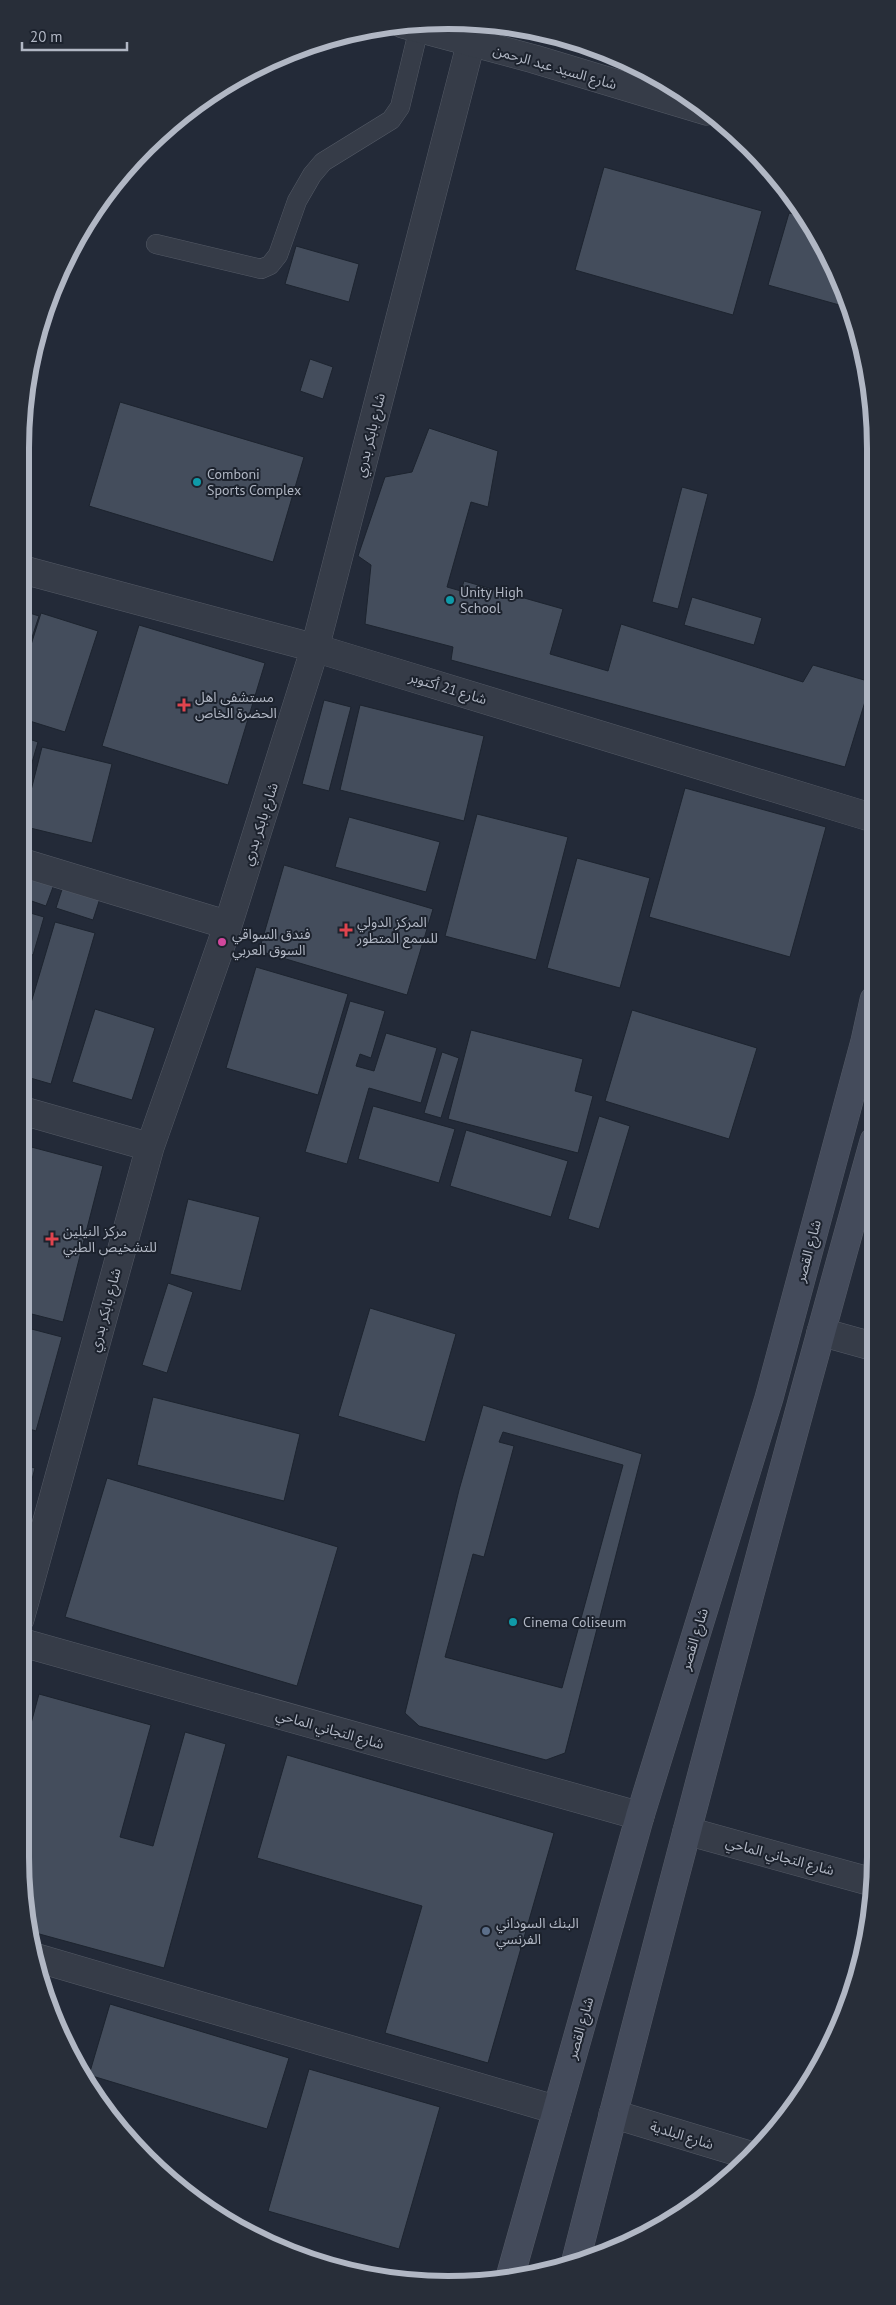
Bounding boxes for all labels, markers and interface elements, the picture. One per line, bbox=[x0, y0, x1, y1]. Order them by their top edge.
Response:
scale bar bbox=[22, 20, 128, 52]
text: 20 m bbox=[30, 27, 63, 46]
street label: شارع السيد عبد الرحمن bbox=[491, 41, 619, 95]
street label: شارع بابكر بدري bbox=[351, 391, 391, 479]
place label: Comboni Sports Complex bbox=[207, 465, 301, 499]
marker: Comboni Sports Complex bbox=[191, 476, 203, 488]
place label: Unity High School bbox=[460, 583, 523, 617]
marker: Unity High School bbox=[444, 594, 456, 606]
street label: شارع 21 أكتوبر bbox=[405, 667, 489, 710]
place label: مستشفى اهل الحضرة الخاص bbox=[195, 688, 277, 722]
marker: مستشفى اهل الحضرة الخاص bbox=[177, 698, 191, 712]
street label: شارع بابكر بدري bbox=[238, 780, 284, 868]
place label: المركز الدولي للسمع المتطور bbox=[356, 913, 438, 949]
marker: المركز الدولي للسمع المتطور bbox=[339, 923, 353, 937]
place label: فندق السواقي السوق العربي bbox=[232, 925, 310, 961]
marker: فندق السواقي السوق العربي bbox=[216, 936, 228, 948]
street label: شارع القصر bbox=[791, 1218, 827, 1286]
place label: مركز النيلين للتشخيص الطبي bbox=[63, 1222, 157, 1258]
marker: مركز النيلين للتشخيص الطبي bbox=[45, 1232, 59, 1246]
street label: شارع بابكر بدري bbox=[85, 1266, 127, 1354]
street label: شارع القصر bbox=[676, 1606, 714, 1674]
place label: Cinema Coliseum bbox=[523, 1613, 626, 1631]
marker: Cinema Coliseum bbox=[507, 1616, 519, 1628]
street label: شارع التجاني الماحي bbox=[273, 1705, 386, 1755]
street label: شارع التجاني الماحي bbox=[723, 1833, 836, 1881]
place label: البنك السوداني الفرنسي bbox=[496, 1914, 579, 1950]
marker: البنك السوداني الفرنسي bbox=[480, 1925, 492, 1937]
street label: شارع القصر bbox=[562, 1995, 599, 2063]
street label: شارع البلدية bbox=[647, 2117, 716, 2155]

